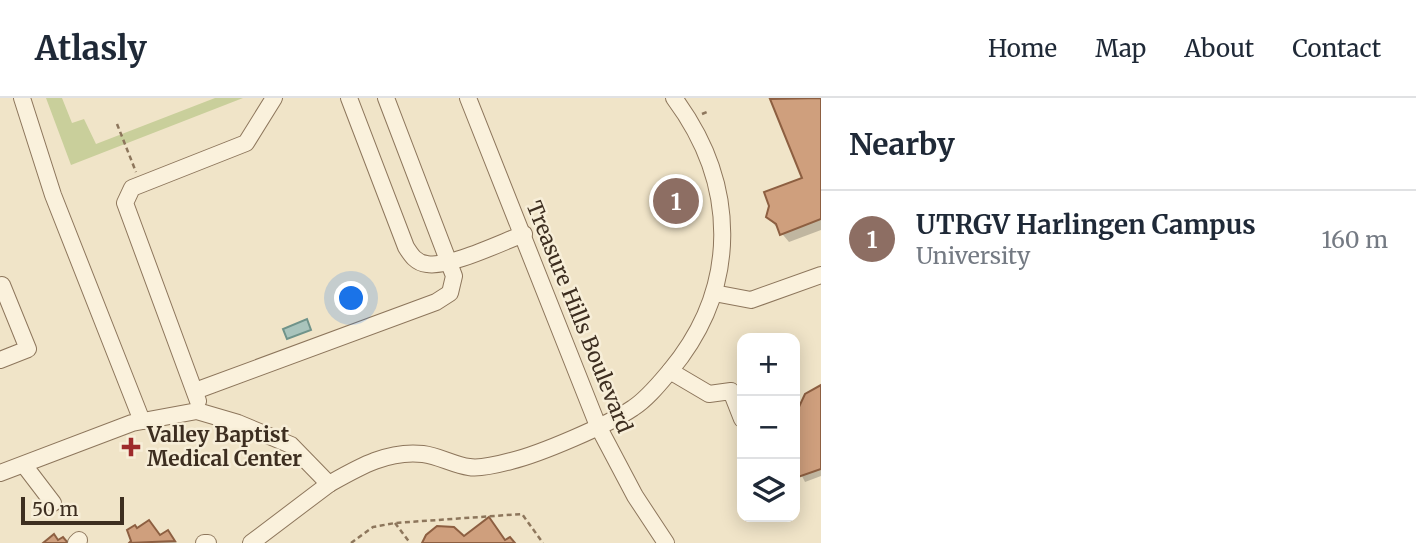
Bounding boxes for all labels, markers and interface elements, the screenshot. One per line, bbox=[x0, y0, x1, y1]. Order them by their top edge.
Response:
text: Atlasly bbox=[35, 28, 147, 69]
text: Home bbox=[988, 33, 1057, 64]
text: Map bbox=[1095, 33, 1146, 64]
text: About bbox=[1184, 33, 1254, 64]
text: Contact bbox=[1292, 33, 1381, 64]
text: Nearby bbox=[849, 125, 955, 163]
pin: 1 bbox=[653, 175, 699, 227]
street label: Treasure Hills Boulevard bbox=[521, 197, 639, 437]
text: UTRGV Harlingen Campus bbox=[916, 208, 1256, 241]
text: 1 bbox=[867, 225, 877, 254]
text: 160 m bbox=[1322, 225, 1388, 254]
text: University bbox=[916, 241, 1031, 270]
your location bbox=[334, 281, 368, 315]
map controls bbox=[737, 333, 800, 522]
button: + bbox=[737, 333, 800, 396]
button: − bbox=[737, 396, 800, 459]
place label: Valley Baptist Medical Center bbox=[146, 421, 302, 472]
marker: Valley Baptist Medical Center bbox=[121, 437, 141, 457]
button: layers bbox=[737, 459, 800, 522]
scale bar bbox=[21, 494, 124, 526]
text: 50 m bbox=[32, 497, 78, 521]

